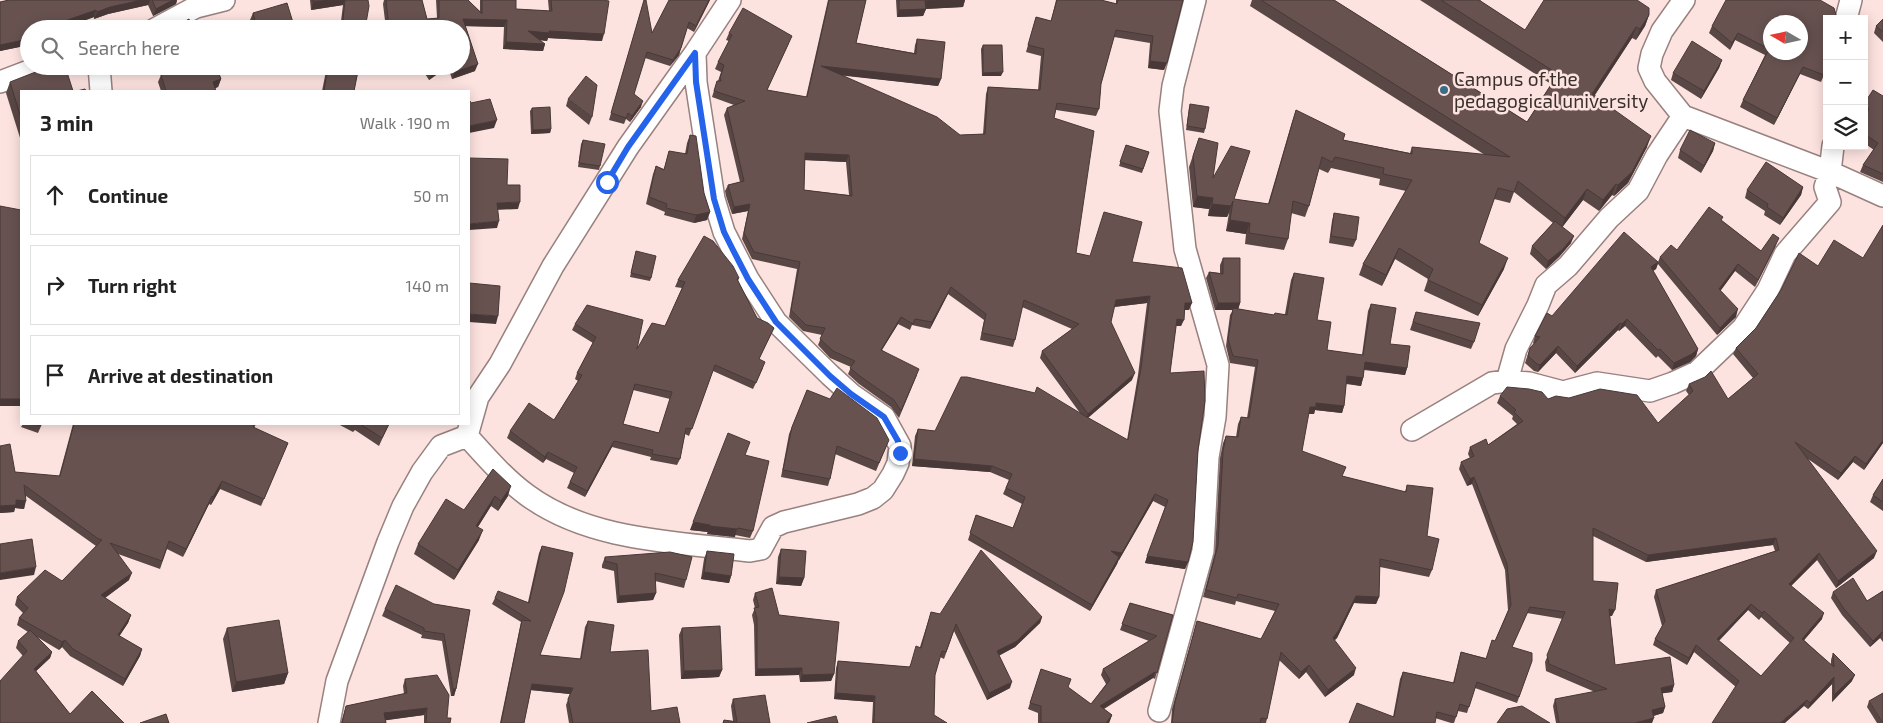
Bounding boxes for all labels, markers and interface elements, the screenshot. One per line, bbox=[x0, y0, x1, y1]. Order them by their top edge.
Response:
north arrow bbox=[1763, 15, 1808, 60]
map controls bbox=[1823, 15, 1868, 150]
button: + bbox=[1823, 15, 1868, 60]
search box bbox=[20, 20, 470, 75]
icon: search bbox=[38, 34, 66, 62]
text: Search here bbox=[78, 36, 180, 59]
button: − bbox=[1823, 60, 1868, 105]
place label: Campus of the pedagogical university bbox=[1454, 67, 1648, 112]
marker: Campus of the pedagogical university bbox=[1438, 84, 1450, 96]
button: layers bbox=[1823, 105, 1868, 150]
text: 3 min bbox=[40, 110, 93, 135]
text: Walk · 190 m bbox=[360, 113, 450, 132]
route start bbox=[596, 171, 619, 194]
icon: ahead bbox=[41, 181, 69, 209]
text: Continue bbox=[88, 184, 168, 207]
text: 50 m bbox=[413, 186, 449, 205]
icon: right bbox=[41, 271, 69, 299]
text: Turn right bbox=[88, 274, 176, 297]
text: 140 m bbox=[406, 276, 449, 295]
icon: arrive bbox=[41, 361, 69, 389]
text: Arrive at destination bbox=[88, 364, 273, 387]
route end bbox=[889, 442, 912, 465]

